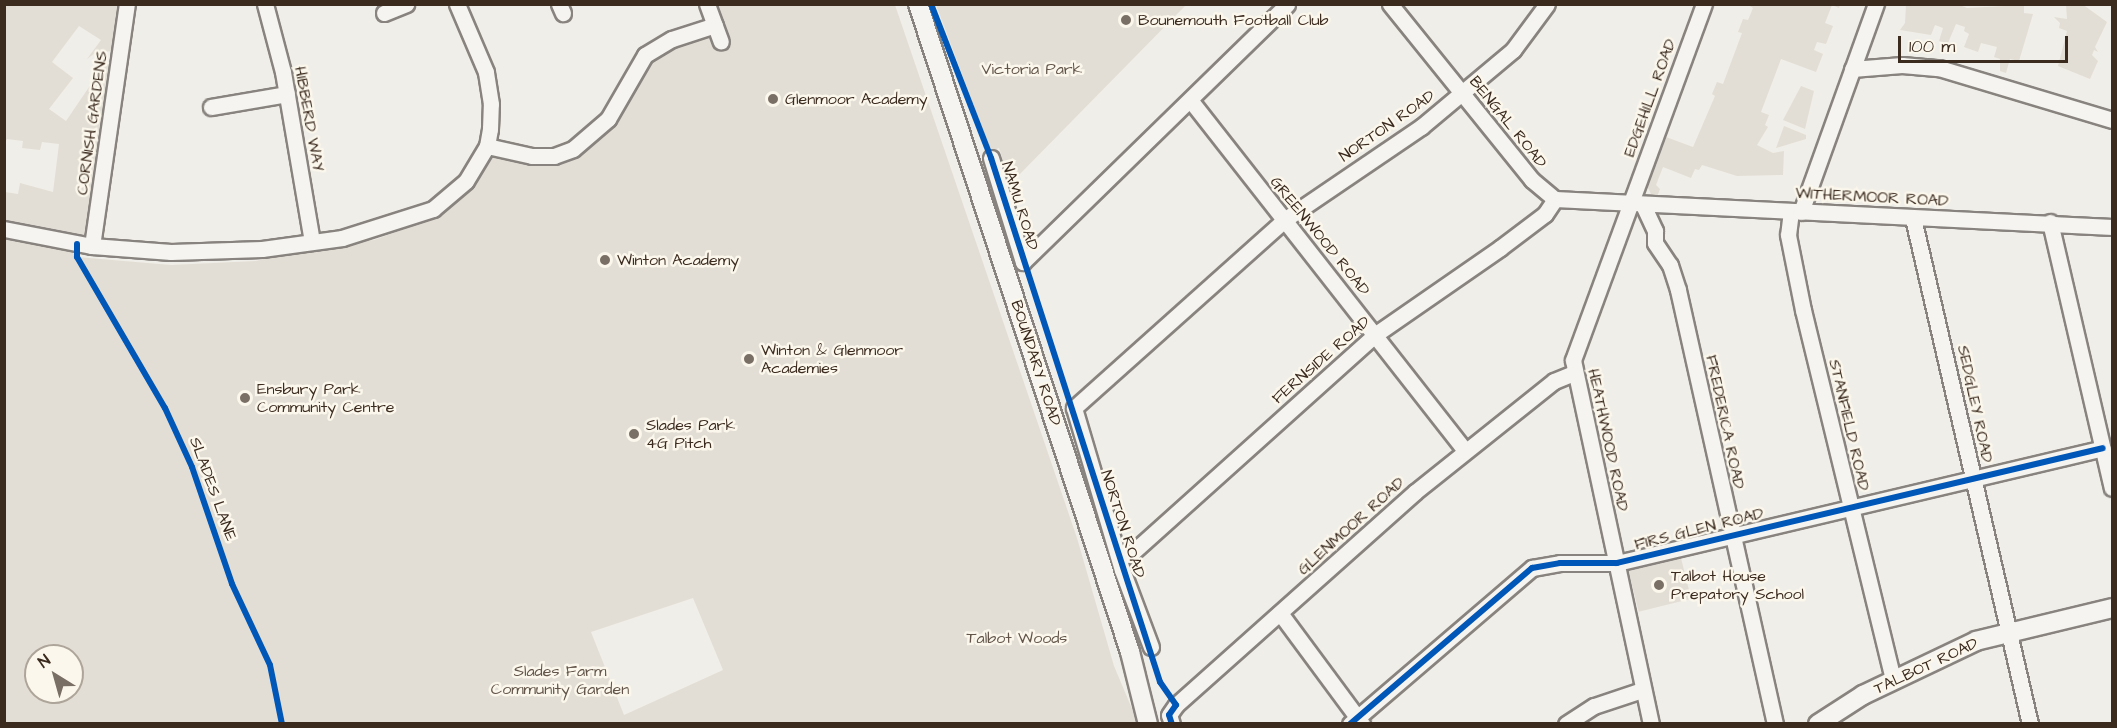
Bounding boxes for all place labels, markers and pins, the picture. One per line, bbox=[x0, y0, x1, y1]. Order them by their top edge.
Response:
place label: Bounemouth Football Club bbox=[1138, 10, 1329, 30]
marker: Bounemouth Football Club bbox=[1119, 13, 1133, 27]
place label: Glenmoor Academy bbox=[785, 89, 928, 109]
marker: Glenmoor Academy bbox=[766, 92, 780, 106]
place label: Winton Academy bbox=[617, 250, 739, 270]
marker: Winton Academy bbox=[598, 253, 612, 267]
place label: Winton & Glenmoor Academies bbox=[761, 340, 903, 378]
marker: Winton & Glenmoor Academies bbox=[742, 352, 756, 366]
place label: Ensbury Park Community Centre bbox=[257, 379, 394, 417]
marker: Ensbury Park Community Centre bbox=[238, 391, 252, 405]
place label: Slades Park 4G Pitch bbox=[646, 415, 735, 453]
marker: Slades Park 4G Pitch bbox=[627, 427, 641, 441]
place label: Talbot House Prepatory School bbox=[1671, 566, 1804, 604]
marker: Talbot House Prepatory School bbox=[1652, 578, 1666, 592]

